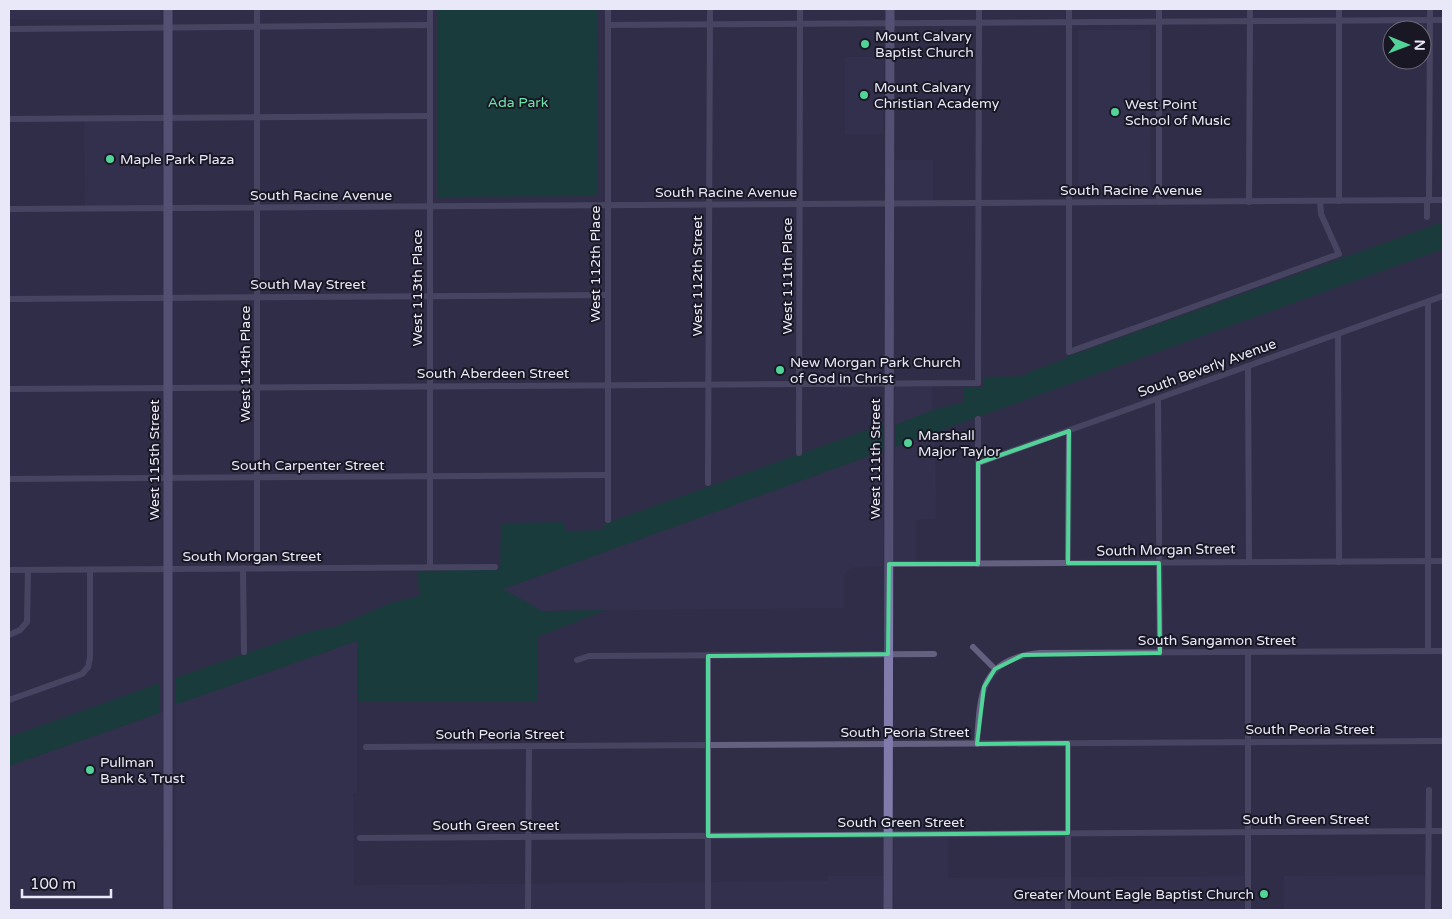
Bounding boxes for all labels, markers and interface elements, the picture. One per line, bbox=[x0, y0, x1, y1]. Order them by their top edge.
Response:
north arrow bbox=[1382, 20, 1432, 70]
place label: Mount Calvary Baptist Church bbox=[875, 28, 974, 61]
marker: Mount Calvary Baptist Church bbox=[859, 38, 871, 50]
text: N bbox=[1411, 39, 1428, 51]
place label: Mount Calvary Christian Academy bbox=[874, 79, 1000, 112]
marker: Mount Calvary Christian Academy bbox=[858, 89, 870, 101]
park label: Ada Park bbox=[488, 94, 549, 111]
place label: West Point School of Music bbox=[1125, 96, 1231, 129]
marker: West Point School of Music bbox=[1109, 106, 1121, 118]
place label: Maple Park Plaza bbox=[120, 151, 234, 168]
marker: Maple Park Plaza bbox=[104, 153, 116, 165]
street label: South Racine Avenue bbox=[1060, 182, 1202, 199]
street label: South Racine Avenue bbox=[655, 184, 797, 201]
street label: South Racine Avenue bbox=[250, 187, 392, 204]
street label: West 112th Place bbox=[587, 205, 604, 323]
street label: West 112th Street bbox=[689, 215, 706, 337]
street label: West 111th Place bbox=[779, 217, 796, 335]
street label: West 113th Place bbox=[409, 229, 426, 347]
street label: South May Street bbox=[250, 276, 366, 293]
street label: West 114th Place bbox=[237, 305, 254, 423]
street label: South Beverly Avenue bbox=[1135, 335, 1279, 401]
place label: New Morgan Park Church of God in Christ bbox=[790, 354, 961, 387]
marker: New Morgan Park Church of God in Christ bbox=[774, 364, 786, 376]
street label: South Aberdeen Street bbox=[417, 365, 570, 382]
street label: West 111th Street bbox=[867, 398, 884, 520]
street label: West 115th Street bbox=[146, 399, 163, 521]
place label: Marshall Major Taylor bbox=[918, 427, 1001, 460]
marker: Marshall Major Taylor bbox=[902, 437, 914, 449]
street label: South Carpenter Street bbox=[231, 457, 385, 474]
street label: South Morgan Street bbox=[1096, 540, 1236, 560]
street label: South Morgan Street bbox=[182, 548, 322, 565]
street label: South Sangamon Street bbox=[1138, 632, 1297, 649]
street label: South Peoria Street bbox=[1245, 721, 1375, 738]
street label: South Peoria Street bbox=[840, 724, 970, 741]
street label: South Peoria Street bbox=[435, 726, 565, 743]
place label: Pullman Bank & Trust bbox=[100, 754, 185, 787]
marker: Pullman Bank & Trust bbox=[84, 764, 96, 776]
street label: South Green Street bbox=[1243, 811, 1370, 828]
street label: South Green Street bbox=[838, 814, 965, 831]
street label: South Green Street bbox=[433, 817, 560, 834]
scale bar bbox=[22, 866, 111, 898]
text: 100 m bbox=[30, 875, 76, 893]
place label: Greater Mount Eagle Baptist Church bbox=[1013, 886, 1254, 903]
marker: Greater Mount Eagle Baptist Church bbox=[1258, 888, 1270, 900]

